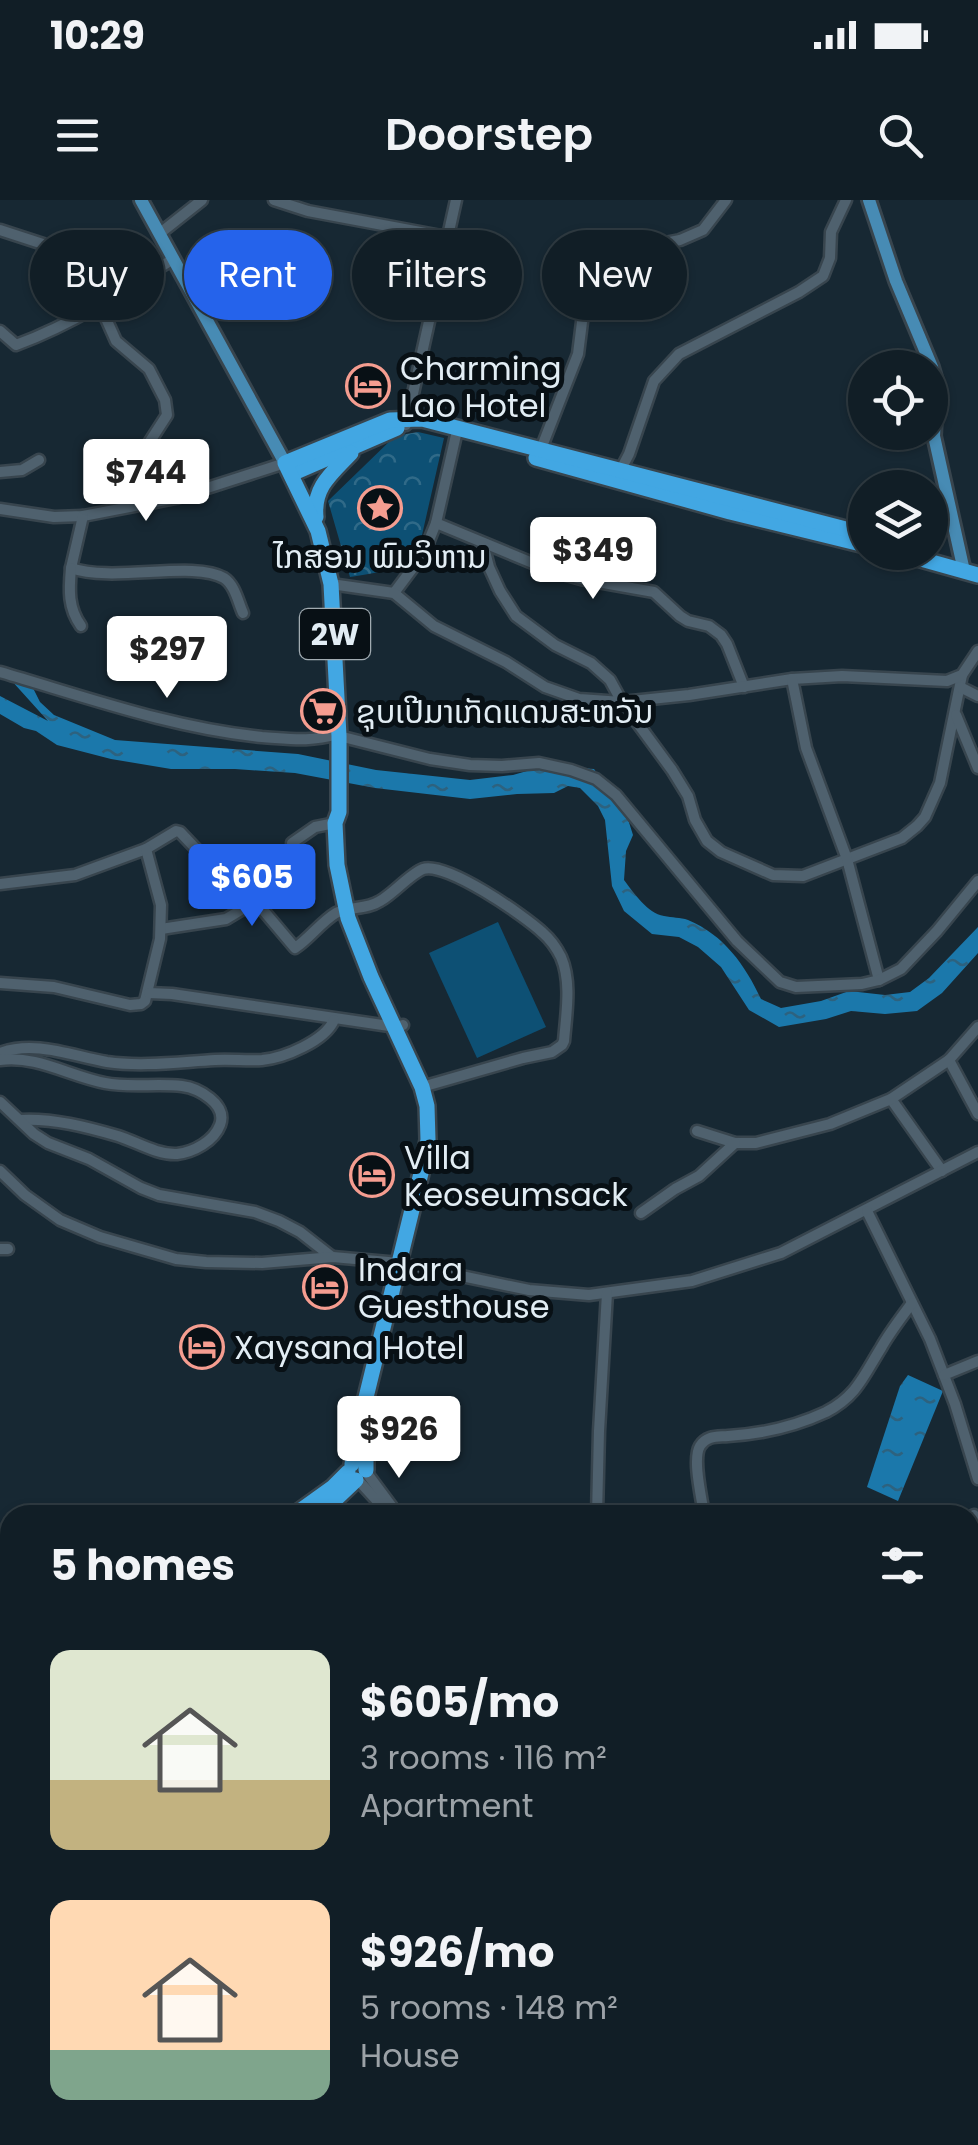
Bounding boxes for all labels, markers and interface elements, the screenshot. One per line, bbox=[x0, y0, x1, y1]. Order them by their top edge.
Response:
text: 10:29 bbox=[50, 9, 145, 62]
text: Doorstep bbox=[385, 103, 593, 166]
icon: menu bbox=[50, 108, 105, 163]
icon: search bbox=[873, 108, 928, 163]
chip: Buy bbox=[30, 230, 164, 320]
chip: Rent bbox=[184, 230, 332, 320]
chip: Filters bbox=[352, 230, 522, 320]
chip: New bbox=[542, 230, 687, 320]
place label: Charming Lao Hotel bbox=[400, 346, 562, 428]
map controls bbox=[848, 350, 948, 570]
button: locate bbox=[848, 350, 948, 450]
hotel icon: Charming Lao Hotel bbox=[345, 363, 391, 409]
pin: $744 bbox=[87, 439, 205, 524]
text: $744 bbox=[105, 449, 187, 494]
button: layers bbox=[848, 470, 948, 570]
place icon: ໄກສອນ ພົມວິຫານ bbox=[357, 485, 403, 531]
pin: $349 bbox=[534, 517, 652, 602]
text: $349 bbox=[552, 527, 634, 572]
place label: ໄກສອນ ພົມວິຫານ bbox=[272, 534, 487, 579]
road number: 2W bbox=[300, 609, 370, 659]
pin: $297 bbox=[108, 616, 226, 701]
text: $297 bbox=[129, 626, 205, 671]
supermarket icon: ຊຸບເປີມາເກັດແດນສະຫວັນ bbox=[300, 688, 346, 734]
place label: ຊຸບເປີມາເກັດແດນສະຫວັນ bbox=[356, 689, 653, 734]
pin: $605 bbox=[193, 844, 311, 929]
text: $605 bbox=[210, 854, 294, 899]
place label: Villa Keoseumsack bbox=[404, 1135, 628, 1217]
hotel icon: Villa Keoseumsack bbox=[349, 1152, 395, 1198]
place label: Indara Guesthouse bbox=[358, 1247, 550, 1329]
hotel icon: Indara Guesthouse bbox=[302, 1264, 348, 1310]
hotel icon: Xaysana Hotel bbox=[179, 1324, 225, 1370]
place label: Xaysana Hotel bbox=[234, 1325, 465, 1370]
pin: $926 bbox=[340, 1396, 458, 1481]
text: $926 bbox=[359, 1406, 439, 1451]
text: 5 homes bbox=[50, 1536, 235, 1595]
icon: filters bbox=[875, 1538, 930, 1593]
text: $605/mo bbox=[360, 1673, 559, 1732]
icon: home bbox=[130, 1690, 250, 1810]
text: 3 rooms · 116 m² bbox=[360, 1735, 607, 1780]
text: Apartment bbox=[360, 1783, 533, 1828]
text: $926/mo bbox=[360, 1923, 554, 1982]
icon: home bbox=[130, 1940, 250, 2060]
text: 5 rooms · 148 m² bbox=[360, 1985, 618, 2030]
text: House bbox=[360, 2033, 460, 2078]

